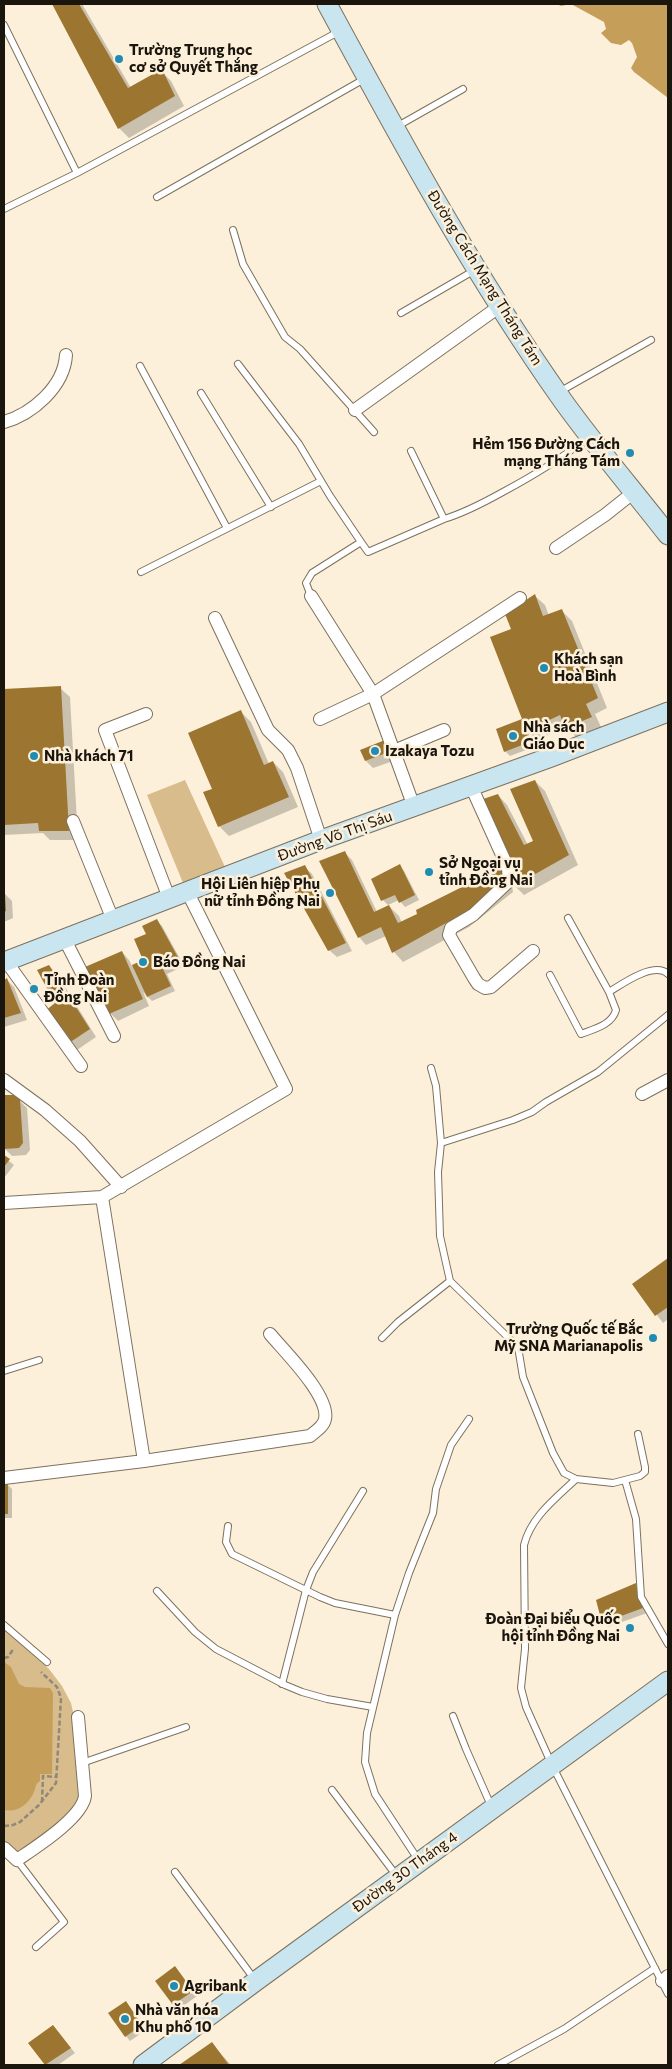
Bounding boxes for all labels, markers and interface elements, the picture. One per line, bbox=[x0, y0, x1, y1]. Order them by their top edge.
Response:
place label: Trường Trung học cơ sở Quyết Thắng bbox=[129, 41, 258, 76]
marker: Trường Trung học cơ sở Quyết Thắng bbox=[113, 53, 125, 65]
street label: Đường Cách Mạng Tháng Tám bbox=[424, 187, 546, 369]
place label: Hẻm 156 Đường Cách mạng Tháng Tám bbox=[472, 435, 620, 470]
marker: Hẻm 156 Đường Cách mạng Tháng Tám bbox=[624, 447, 636, 459]
place label: Khách sạn Hoà Bình bbox=[554, 650, 623, 685]
marker: Khách sạn Hoà Bình bbox=[538, 662, 550, 674]
place label: Nhà sách Giáo Dục bbox=[523, 718, 585, 753]
marker: Nhà sách Giáo Dục bbox=[507, 730, 519, 742]
place label: Izakaya Tozu bbox=[385, 742, 474, 760]
marker: Izakaya Tozu bbox=[369, 745, 381, 757]
place label: Nhà khách 71 bbox=[44, 747, 134, 765]
marker: Nhà khách 71 bbox=[28, 750, 40, 762]
street label: Đường Võ Thị Sáu bbox=[275, 807, 395, 865]
place label: Sở Ngoại vụ tỉnh Đồng Nai bbox=[439, 854, 533, 889]
marker: Sở Ngoại vụ tỉnh Đồng Nai bbox=[423, 866, 435, 878]
place label: Hội Liên hiệp Phụ nữ tỉnh Đồng Nai bbox=[201, 875, 320, 910]
marker: Hội Liên hiệp Phụ nữ tỉnh Đồng Nai bbox=[324, 887, 336, 899]
place label: Báo Đồng Nai bbox=[153, 953, 246, 971]
marker: Báo Đồng Nai bbox=[137, 956, 149, 968]
place label: Tỉnh Đoàn Đồng Nai bbox=[44, 971, 115, 1006]
marker: Tỉnh Đoàn Đồng Nai bbox=[28, 983, 40, 995]
place label: Trường Quốc tế Bắc Mỹ SNA Marianapolis bbox=[494, 1320, 643, 1355]
marker: Trường Quốc tế Bắc Mỹ SNA Marianapolis bbox=[647, 1332, 659, 1344]
place label: Đoàn Đại biểu Quốc hội tỉnh Đồng Nai bbox=[485, 1610, 620, 1645]
marker: Đoàn Đại biểu Quốc hội tỉnh Đồng Nai bbox=[624, 1622, 636, 1634]
street label: Đường 30 Tháng 4 bbox=[349, 1828, 461, 1916]
place label: Agribank bbox=[184, 1977, 247, 1995]
marker: Agribank bbox=[168, 1980, 180, 1992]
place label: Nhà văn hóa Khu phố 10 bbox=[135, 2001, 219, 2036]
marker: Nhà văn hóa Khu phố 10 bbox=[119, 2013, 131, 2025]

